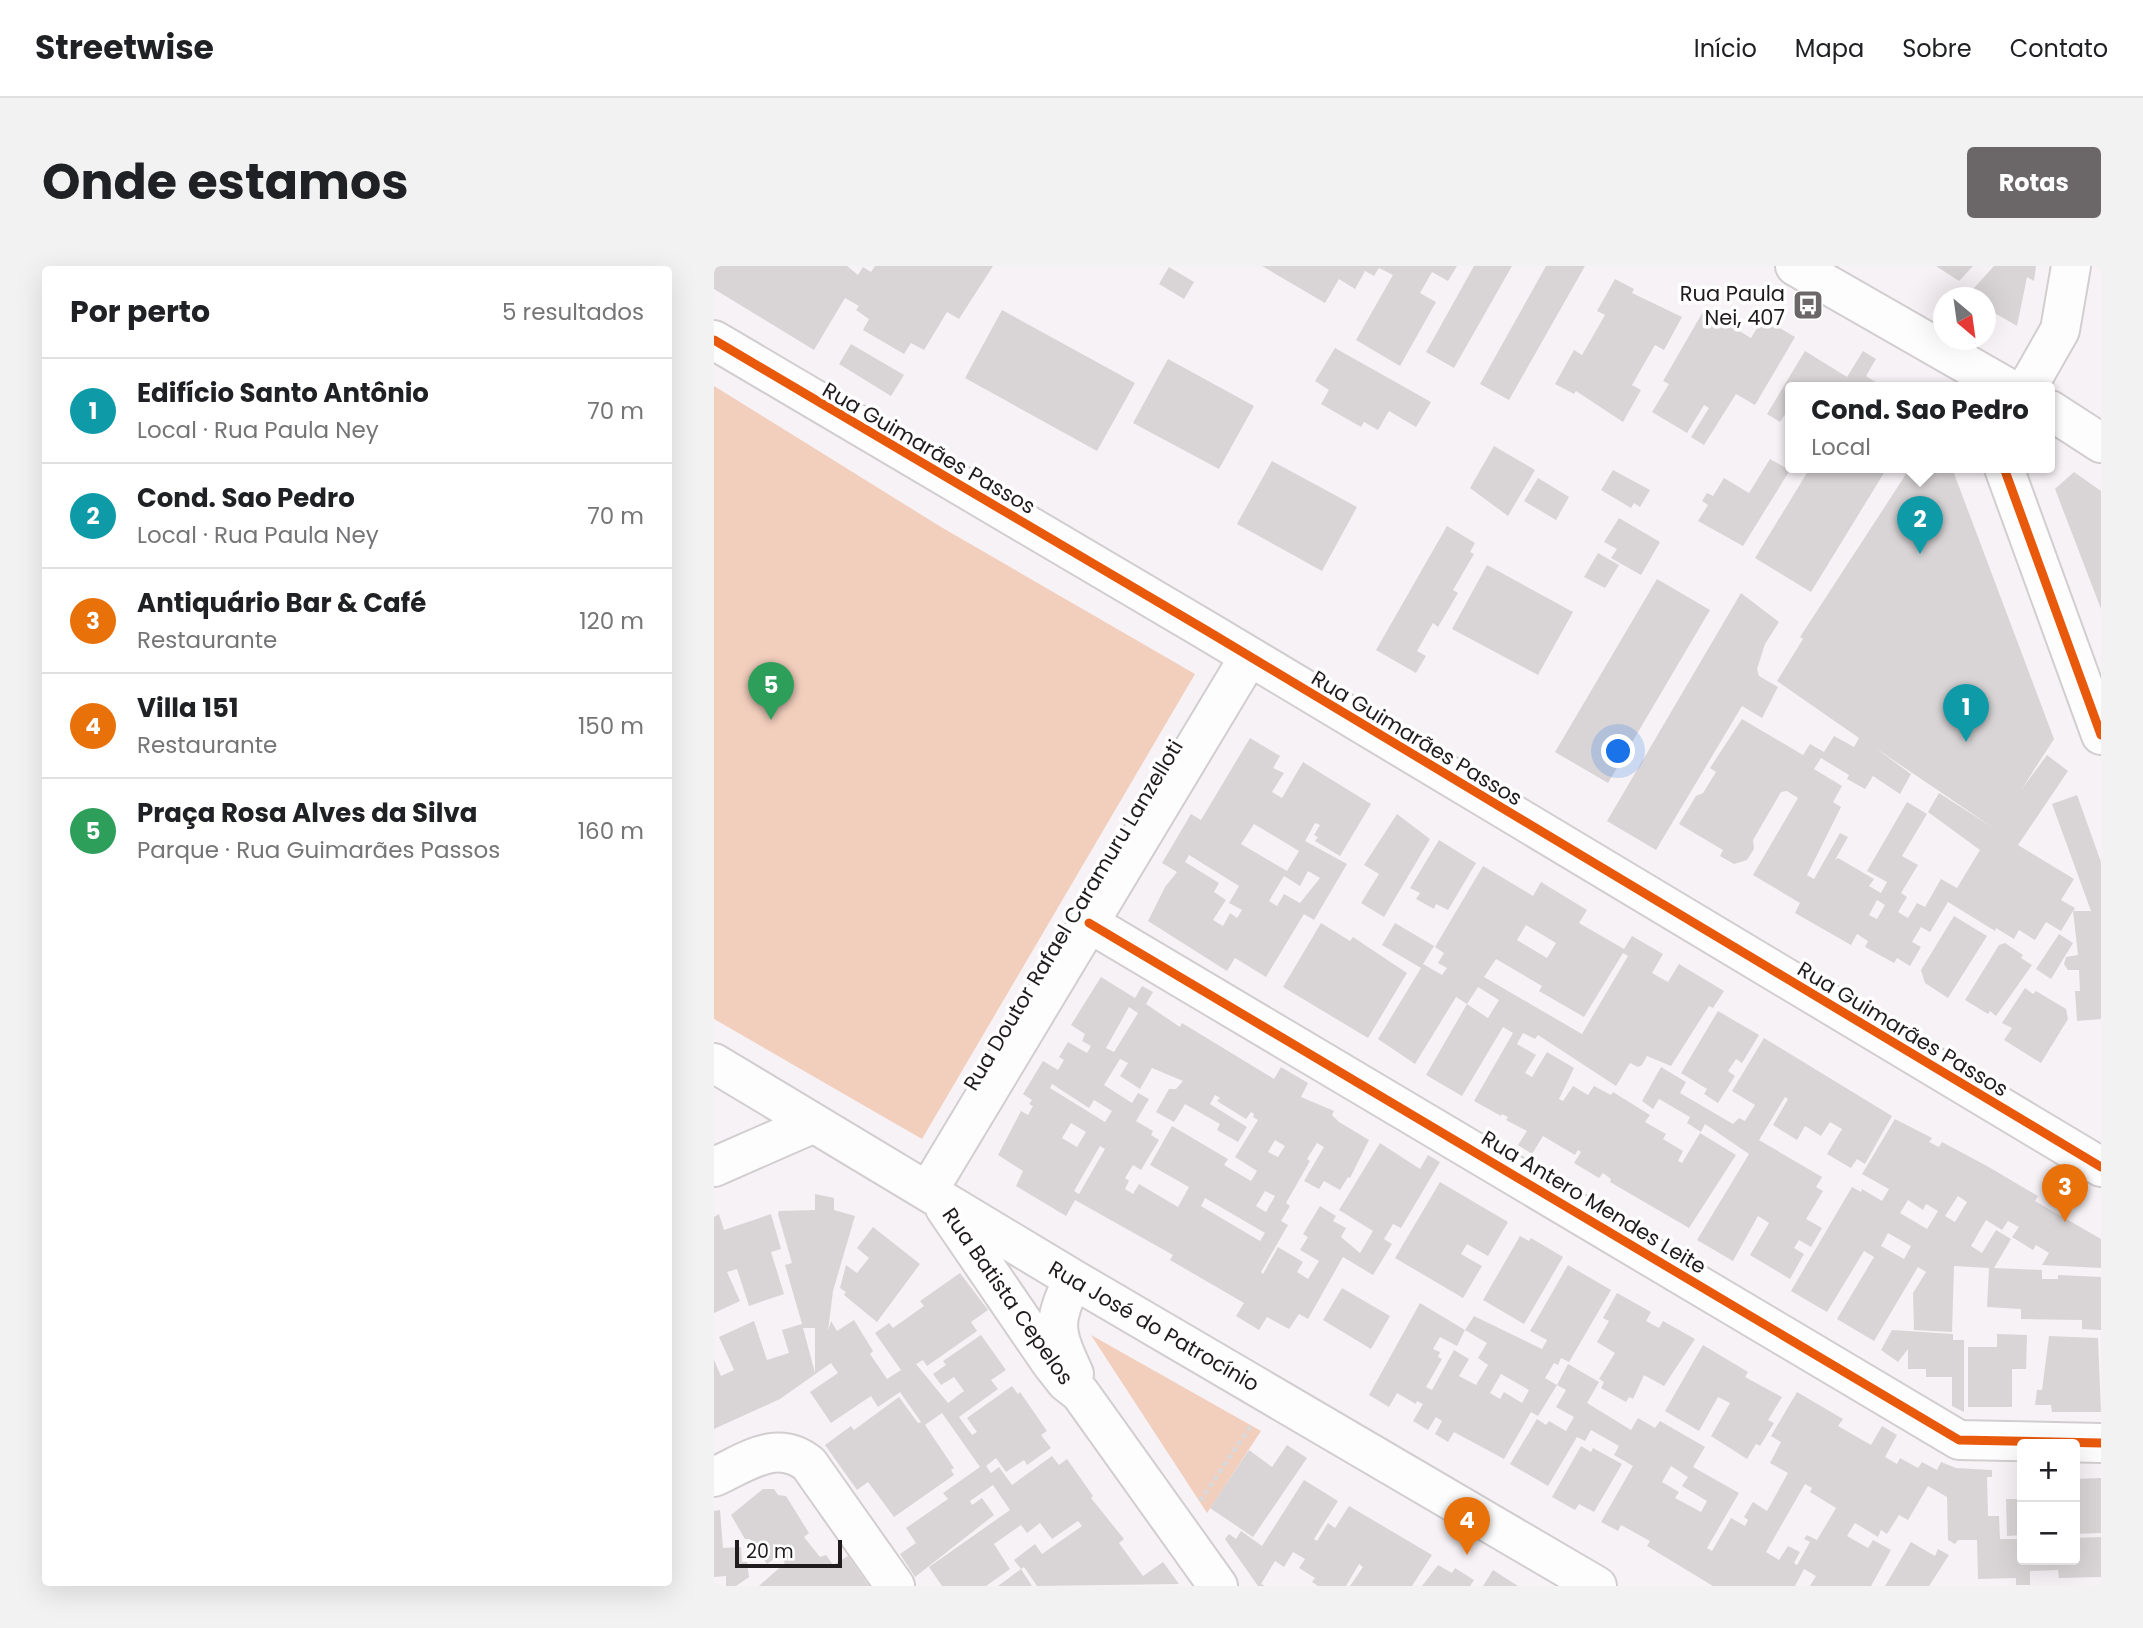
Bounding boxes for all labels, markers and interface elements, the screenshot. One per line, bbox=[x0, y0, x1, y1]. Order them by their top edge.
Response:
text: Streetwise bbox=[35, 24, 214, 71]
text: Início bbox=[1694, 32, 1757, 65]
text: Mapa bbox=[1795, 32, 1864, 65]
text: Sobre bbox=[1902, 32, 1972, 65]
text: Contato bbox=[2010, 32, 2108, 65]
button: Rotas bbox=[1967, 147, 2101, 218]
text: Onde estamos bbox=[42, 148, 409, 216]
place label: Rua Paula Nei, 407 bbox=[1680, 279, 1785, 332]
north arrow bbox=[1933, 287, 1996, 350]
bus stop icon: Rua Paula Nei, 407 bbox=[1791, 288, 1825, 322]
text: Por perto bbox=[70, 290, 210, 333]
text: 5 resultados bbox=[502, 296, 644, 328]
text: Edifício Santo Antônio bbox=[137, 375, 429, 411]
street label: Rua Guimarães Passos bbox=[817, 375, 1041, 521]
popup bbox=[1785, 382, 2055, 473]
text: Cond. Sao Pedro bbox=[1811, 392, 2029, 428]
text: 1 bbox=[89, 395, 97, 427]
text: 70 m bbox=[587, 395, 644, 427]
text: Local · Rua Paula Ney bbox=[137, 414, 379, 446]
text: Local bbox=[1811, 431, 1871, 463]
text: Cond. Sao Pedro bbox=[137, 480, 355, 516]
pin: 2 bbox=[1897, 496, 1943, 554]
text: 2 bbox=[86, 500, 100, 532]
text: 70 m bbox=[587, 500, 644, 532]
text: Local · Rua Paula Ney bbox=[137, 519, 379, 551]
text: Antiquário Bar & Café bbox=[137, 585, 426, 621]
text: 3 bbox=[86, 605, 100, 637]
text: 120 m bbox=[579, 605, 644, 637]
text: Restaurante bbox=[137, 624, 277, 656]
pin: 5 bbox=[748, 662, 794, 720]
street label: Rua Guimarães Passos bbox=[1306, 663, 1528, 813]
pin: 1 bbox=[1943, 684, 1989, 742]
text: Villa 151 bbox=[137, 690, 239, 726]
text: 4 bbox=[85, 710, 101, 742]
text: 150 m bbox=[578, 710, 644, 742]
text: Restaurante bbox=[137, 729, 277, 761]
street label: Rua Doutor Rafael Caramuru Lanzelloti bbox=[956, 734, 1190, 1096]
your location bbox=[1601, 734, 1635, 768]
text: Praça Rosa Alves da Silva bbox=[137, 795, 477, 831]
text: 5 bbox=[86, 815, 100, 847]
text: 160 m bbox=[578, 815, 644, 847]
text: Parque · Rua Guimarães Passos bbox=[137, 834, 500, 866]
street label: Rua Guimarães Passos bbox=[1792, 954, 2014, 1104]
street label: Rua Antero Mendes Leite bbox=[1476, 1123, 1712, 1281]
pin: 3 bbox=[2042, 1164, 2088, 1222]
street label: Rua Batista Cepelos bbox=[936, 1202, 1080, 1390]
street label: Rua José do Patrocínio bbox=[1043, 1254, 1265, 1398]
map controls bbox=[2017, 1439, 2080, 1565]
button: + bbox=[2017, 1439, 2080, 1502]
pin: 4 bbox=[1444, 1497, 1490, 1555]
button: − bbox=[2017, 1502, 2080, 1565]
scale bar bbox=[735, 1537, 842, 1569]
text: 20 m bbox=[746, 1538, 794, 1565]

